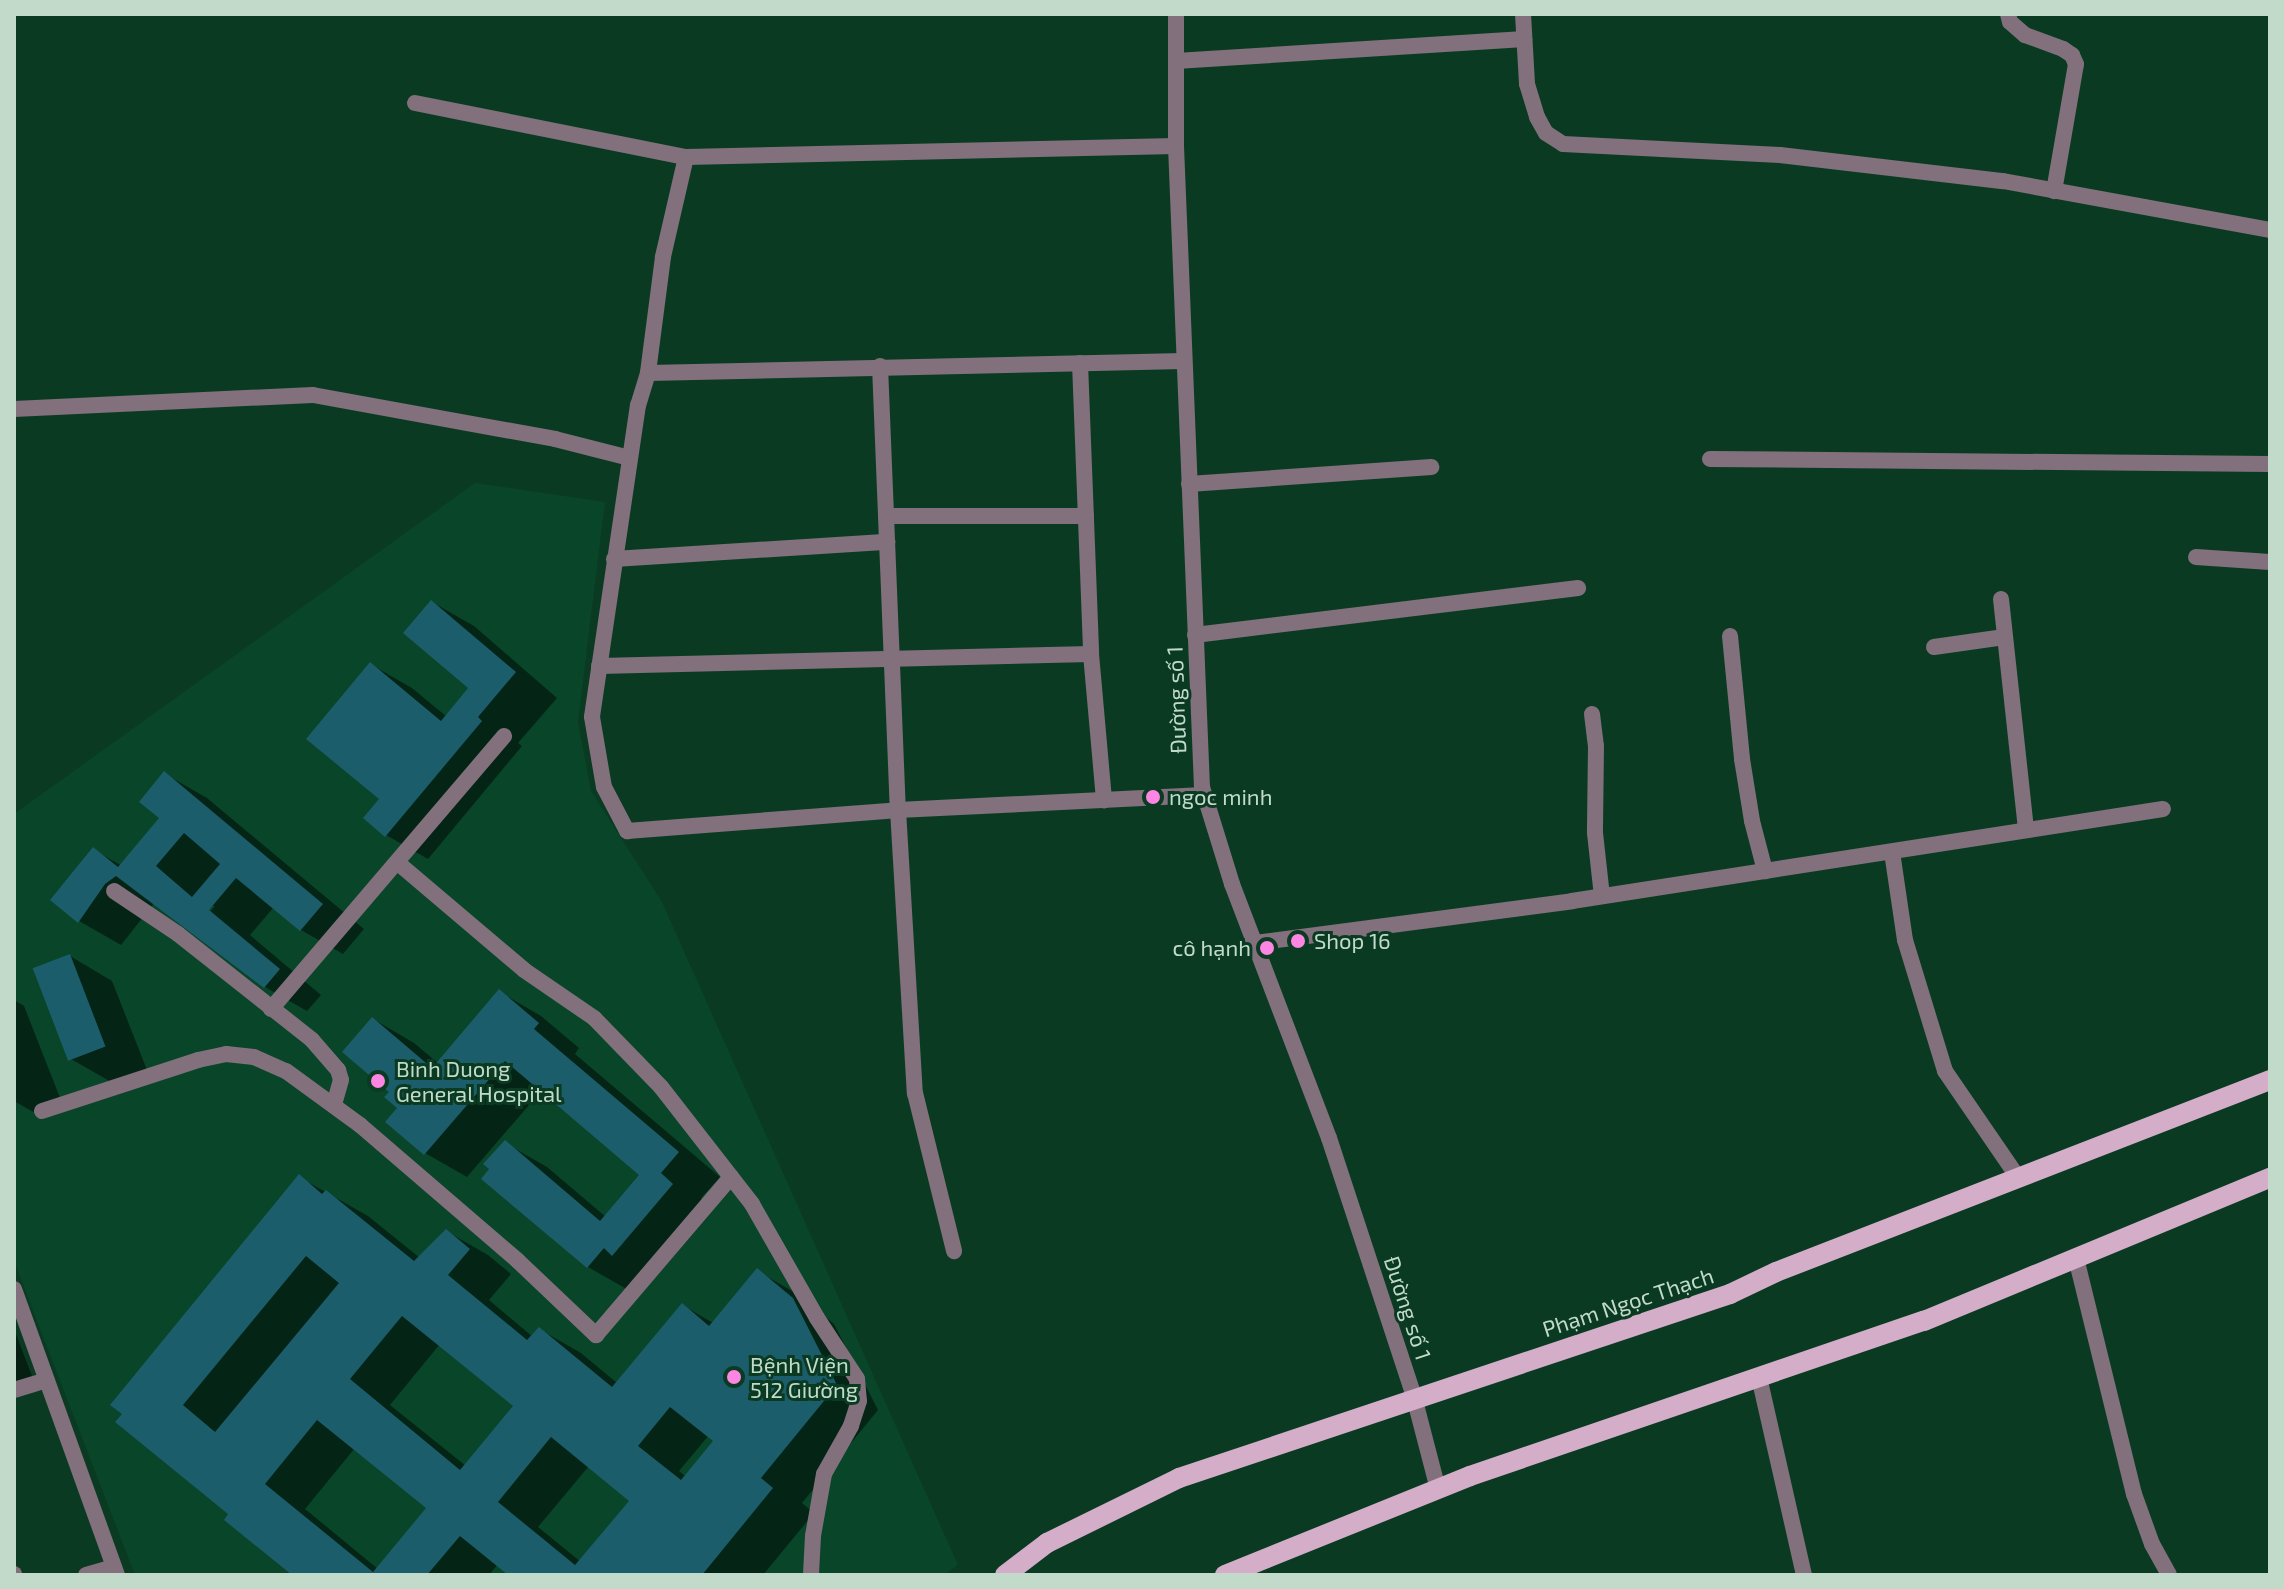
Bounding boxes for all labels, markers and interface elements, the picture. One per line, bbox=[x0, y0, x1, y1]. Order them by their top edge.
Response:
street label: Đường số 1 bbox=[1161, 646, 1191, 754]
place label: ngoc minh bbox=[1169, 784, 1272, 810]
marker: ngoc minh bbox=[1144, 788, 1162, 806]
place label: Shop 16 bbox=[1314, 928, 1391, 954]
marker: Shop 16 bbox=[1289, 932, 1307, 950]
place label: cô hạnh bbox=[1173, 935, 1251, 961]
marker: cô hạnh bbox=[1258, 939, 1276, 957]
place label: Binh Duong General Hospital bbox=[396, 1055, 562, 1106]
marker: Binh Duong General Hospital bbox=[367, 1070, 389, 1092]
street label: Đường số 1 bbox=[1379, 1253, 1437, 1363]
street label: Phạm Ngọc Thạch bbox=[1539, 1262, 1717, 1342]
place label: Bệnh Viện 512 Giường bbox=[750, 1351, 858, 1402]
marker: Bệnh Viện 512 Giường bbox=[725, 1368, 743, 1386]

